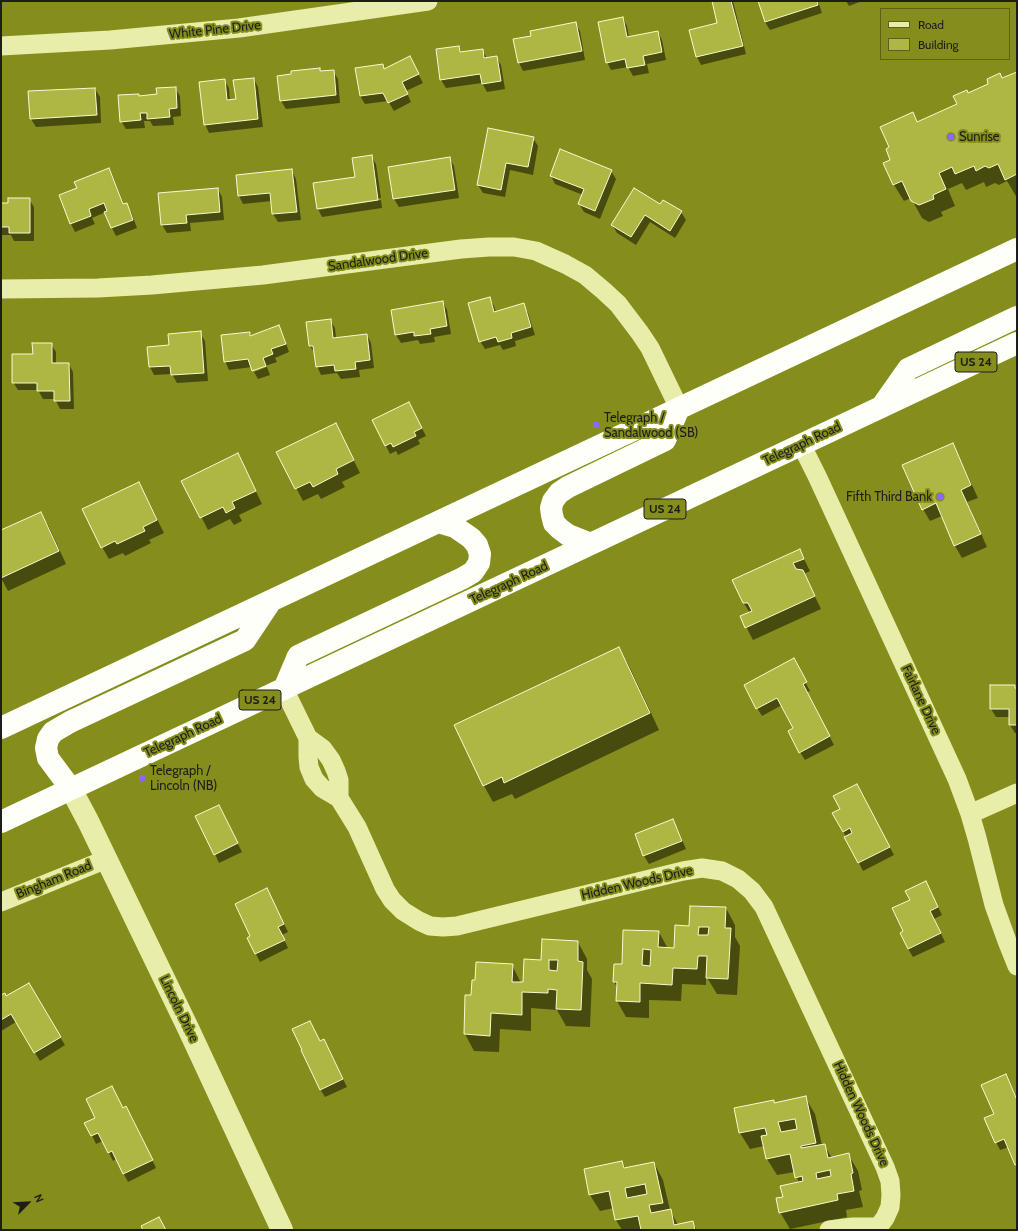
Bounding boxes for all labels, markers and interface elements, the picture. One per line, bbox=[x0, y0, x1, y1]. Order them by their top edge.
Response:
legend bbox=[880, 8, 1010, 60]
street label: White Pine Drive bbox=[168, 17, 262, 43]
text: Road bbox=[918, 17, 944, 32]
text: Building bbox=[918, 37, 959, 52]
place label: Sunrise bbox=[959, 129, 999, 145]
marker: Sunrise bbox=[946, 132, 956, 142]
street label: Sandalwood Drive bbox=[327, 245, 429, 275]
road number: US 24 bbox=[955, 352, 997, 372]
place label: Telegraph / Sandalwood (SB) bbox=[604, 410, 698, 441]
street label: Telegraph Road bbox=[760, 419, 844, 469]
marker: Telegraph / Sandalwood (SB) bbox=[591, 420, 601, 430]
place label: Fifth Third Bank bbox=[846, 489, 932, 505]
marker: Fifth Third Bank bbox=[935, 492, 945, 502]
road number: US 24 bbox=[644, 499, 686, 519]
street label: Telegraph Road bbox=[467, 558, 551, 608]
street label: Fairlane Drive bbox=[898, 663, 944, 737]
road number: US 24 bbox=[239, 690, 281, 710]
street label: Telegraph Road bbox=[141, 711, 225, 761]
place label: Telegraph / Lincoln (NB) bbox=[150, 763, 217, 794]
marker: Telegraph / Lincoln (NB) bbox=[137, 773, 147, 783]
street label: Bingham Road bbox=[14, 858, 94, 902]
street label: Hidden Woods Drive bbox=[580, 863, 694, 903]
street label: Lincoln Drive bbox=[156, 973, 202, 1045]
street label: Hidden Woods Drive bbox=[830, 1059, 892, 1169]
north arrow bbox=[8, 1183, 48, 1223]
text: N bbox=[31, 1192, 47, 1205]

